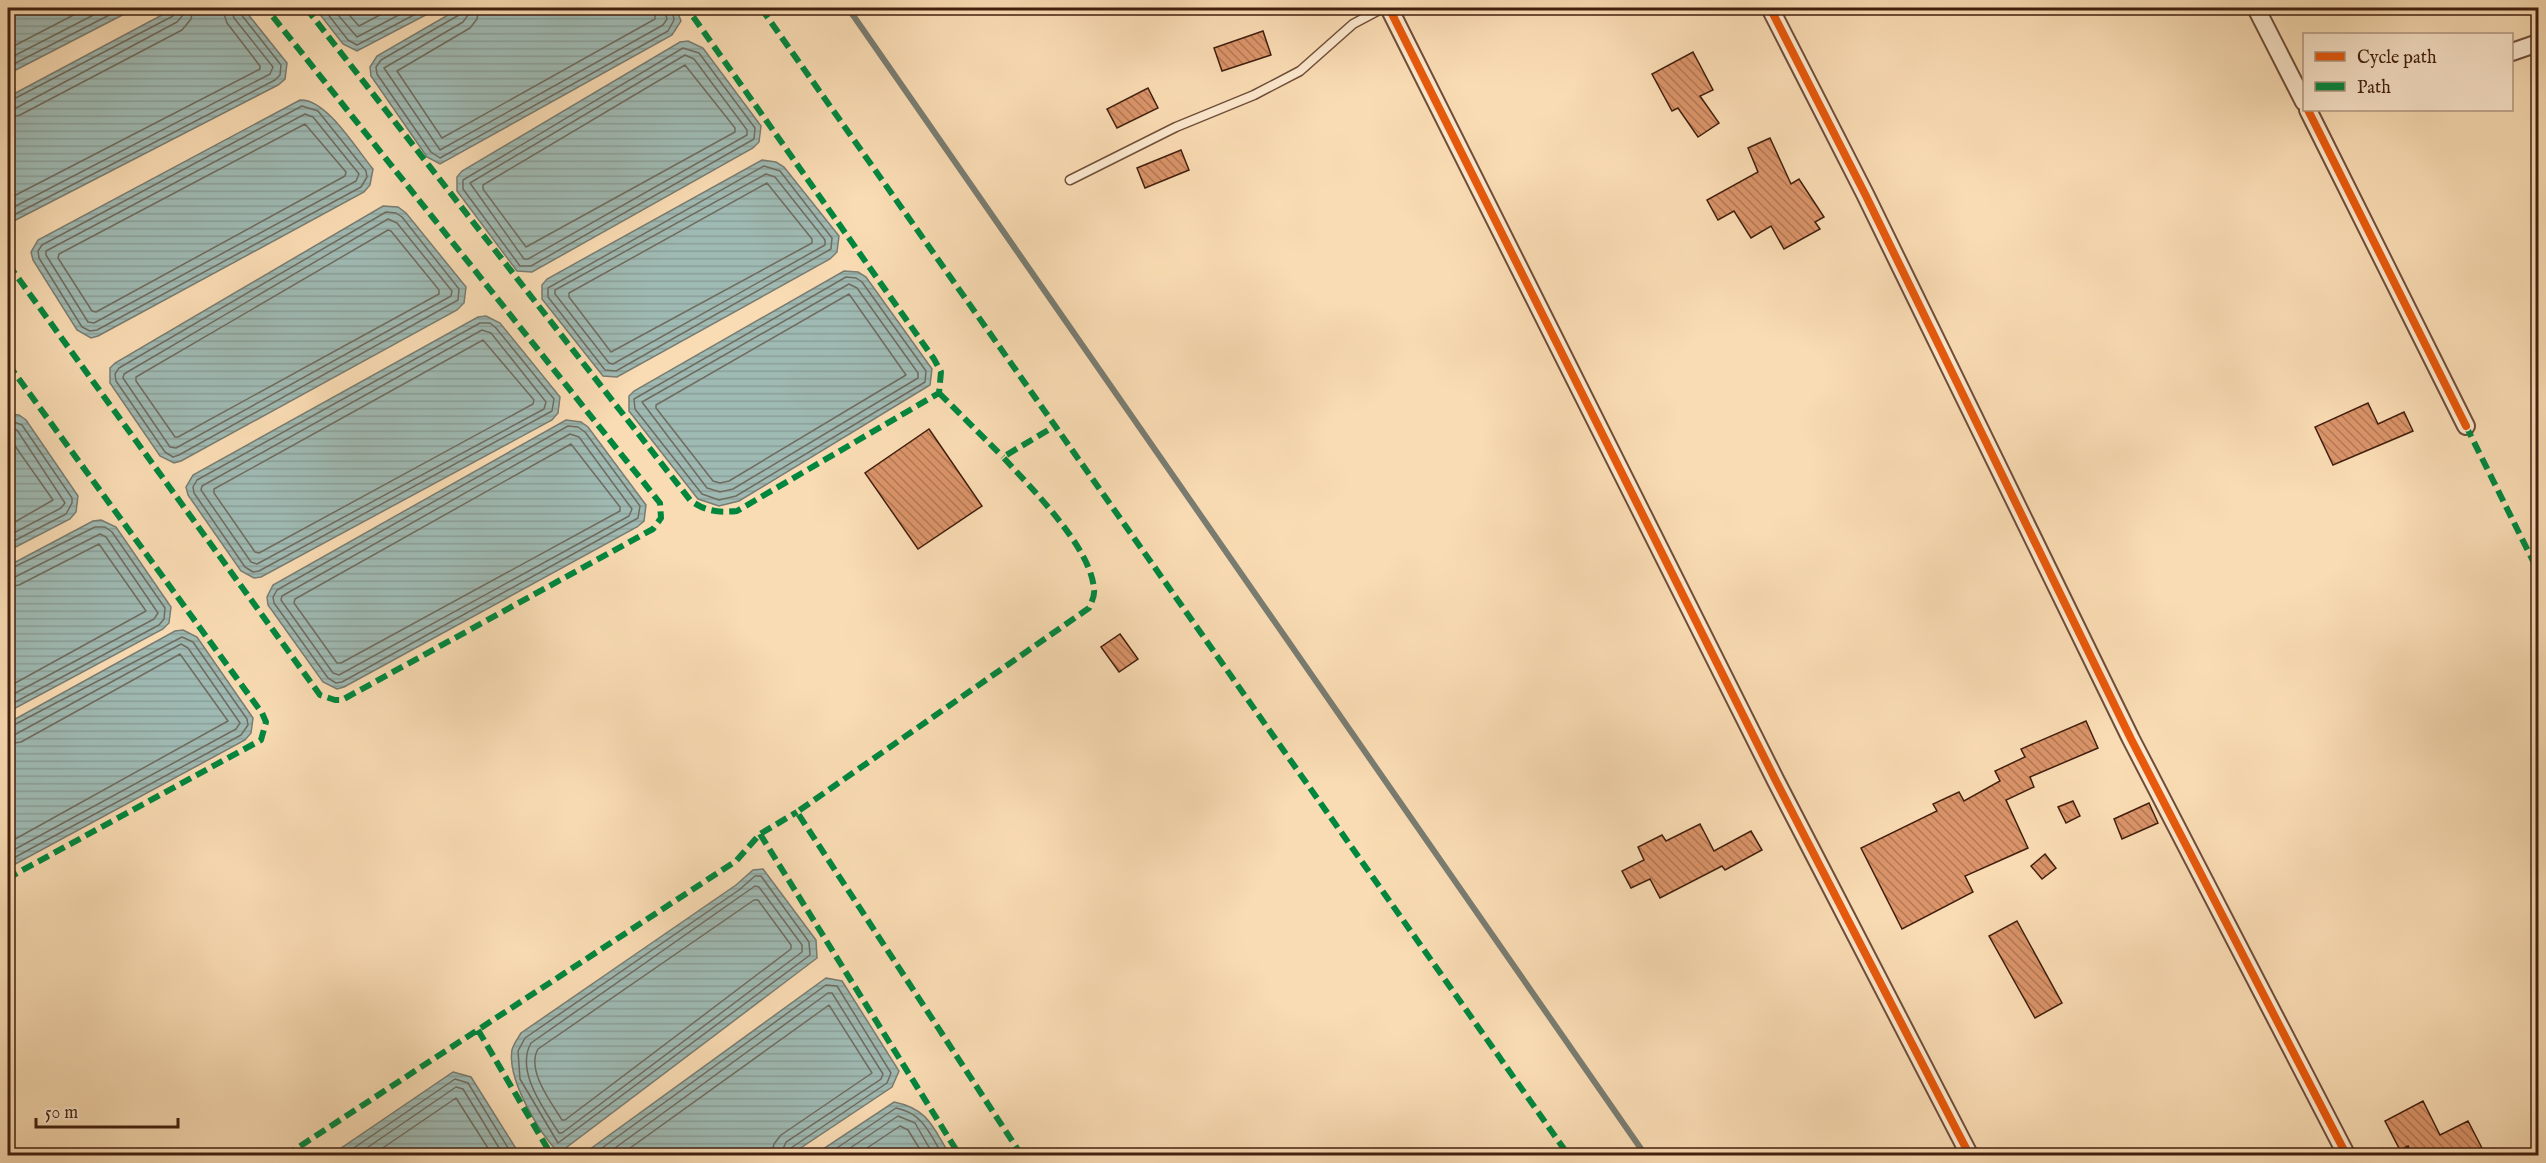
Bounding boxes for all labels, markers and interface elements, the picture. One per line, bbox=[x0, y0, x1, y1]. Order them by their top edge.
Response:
legend bbox=[2303, 33, 2513, 111]
text: Cycle path bbox=[2357, 47, 2437, 70]
text: Path bbox=[2357, 77, 2391, 100]
scale bar bbox=[36, 1091, 178, 1129]
text: 50 m bbox=[45, 1102, 78, 1125]

